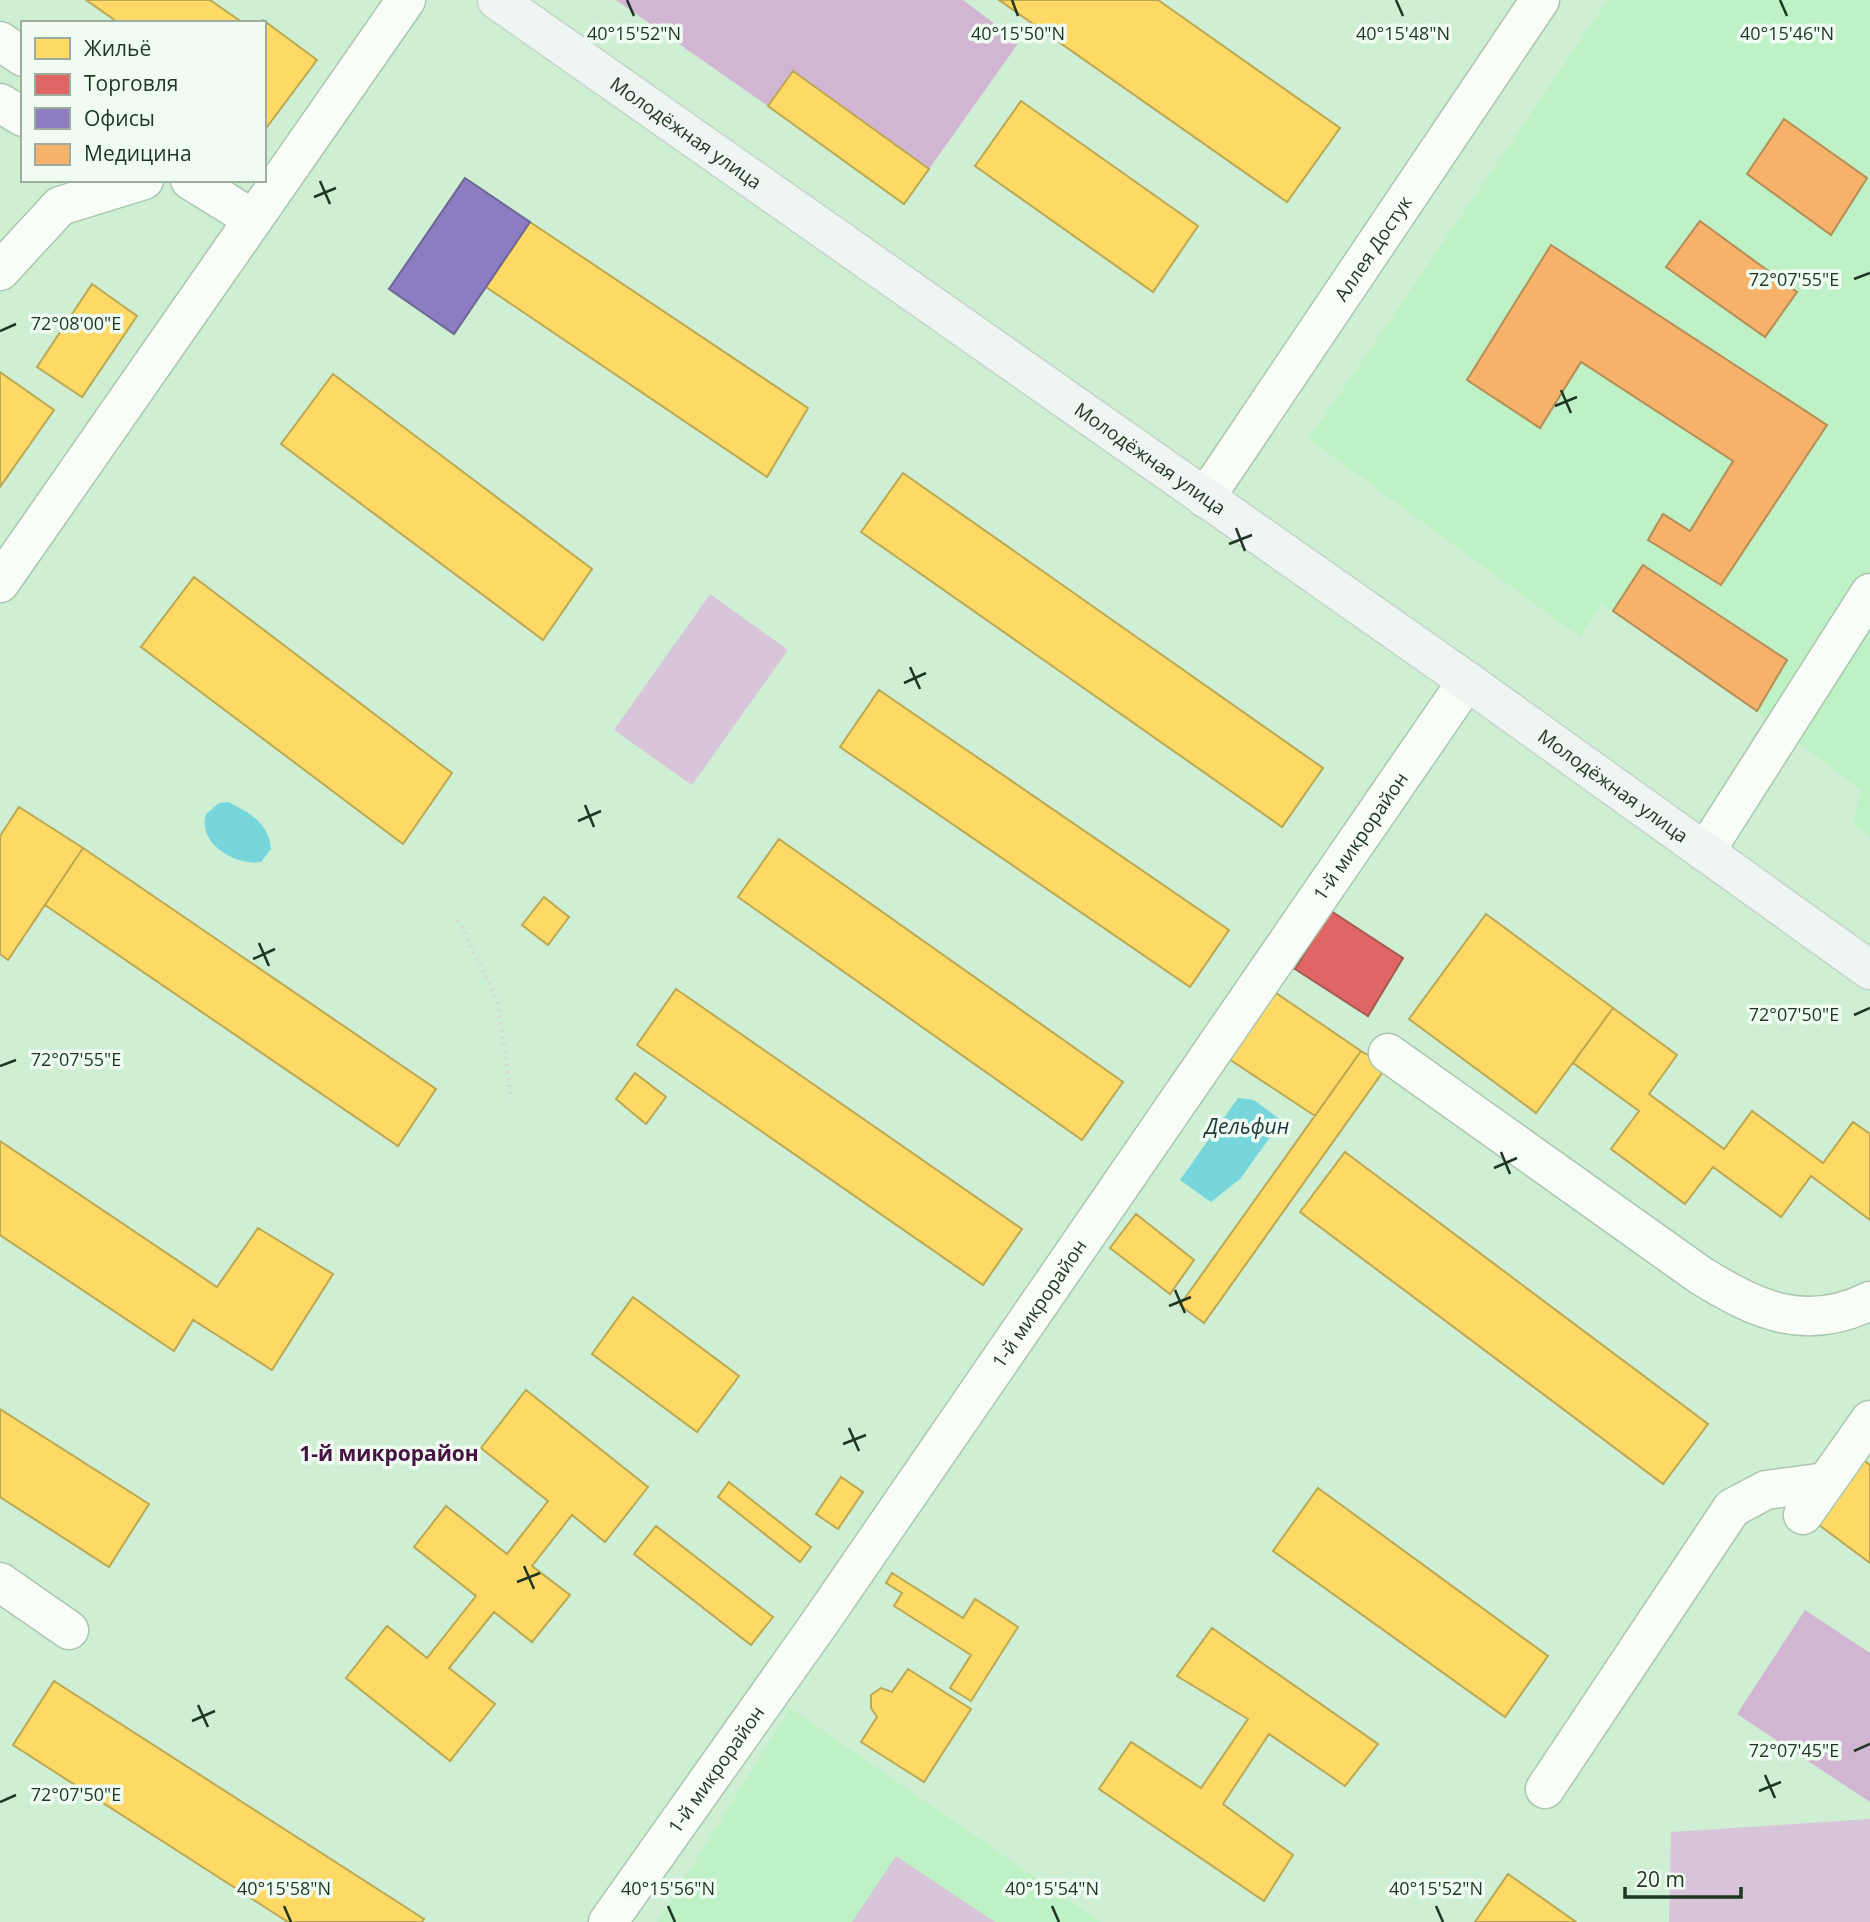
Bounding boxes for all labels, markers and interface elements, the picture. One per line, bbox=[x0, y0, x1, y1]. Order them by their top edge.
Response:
legend bbox=[21, 21, 266, 182]
text: 40°15'52"N bbox=[587, 21, 681, 45]
text: 40°15'50"N bbox=[971, 21, 1065, 45]
text: 40°15'48"N bbox=[1356, 21, 1450, 45]
text: 40°15'46"N bbox=[1740, 21, 1834, 45]
text: Жильё bbox=[84, 34, 151, 62]
text: Торговля bbox=[84, 69, 178, 97]
street label: Молодёжная улица bbox=[605, 71, 767, 195]
text: Офисы bbox=[84, 104, 155, 132]
text: Медицина bbox=[84, 139, 192, 167]
street label: Аллея Достук bbox=[1328, 190, 1418, 306]
text: 72°07'55"E bbox=[1749, 267, 1839, 291]
text: 72°08'00"E bbox=[31, 311, 121, 335]
street label: Молодёжная улица bbox=[1069, 396, 1231, 521]
street label: Молодёжная улица bbox=[1533, 723, 1694, 849]
street label: 1-й микрорайон bbox=[1307, 767, 1414, 906]
text: 72°07'50"E bbox=[1749, 1002, 1839, 1026]
text: 72°07'55"E bbox=[31, 1047, 121, 1071]
water label: Дельфин bbox=[1203, 1112, 1289, 1140]
street label: 1-й микрорайон bbox=[986, 1234, 1093, 1373]
district label: 1-й микрорайон bbox=[299, 1439, 479, 1467]
street label: 1-й микрорайон bbox=[662, 1700, 770, 1838]
text: 72°07'45"E bbox=[1749, 1738, 1839, 1762]
text: 72°07'50"E bbox=[31, 1782, 121, 1806]
scale bar bbox=[1625, 1856, 1741, 1900]
text: 20 m bbox=[1636, 1865, 1685, 1893]
text: 40°15'58"N bbox=[237, 1876, 331, 1900]
text: 40°15'56"N bbox=[621, 1876, 715, 1900]
text: 40°15'54"N bbox=[1005, 1876, 1099, 1900]
text: 40°15'52"N bbox=[1389, 1876, 1483, 1900]

